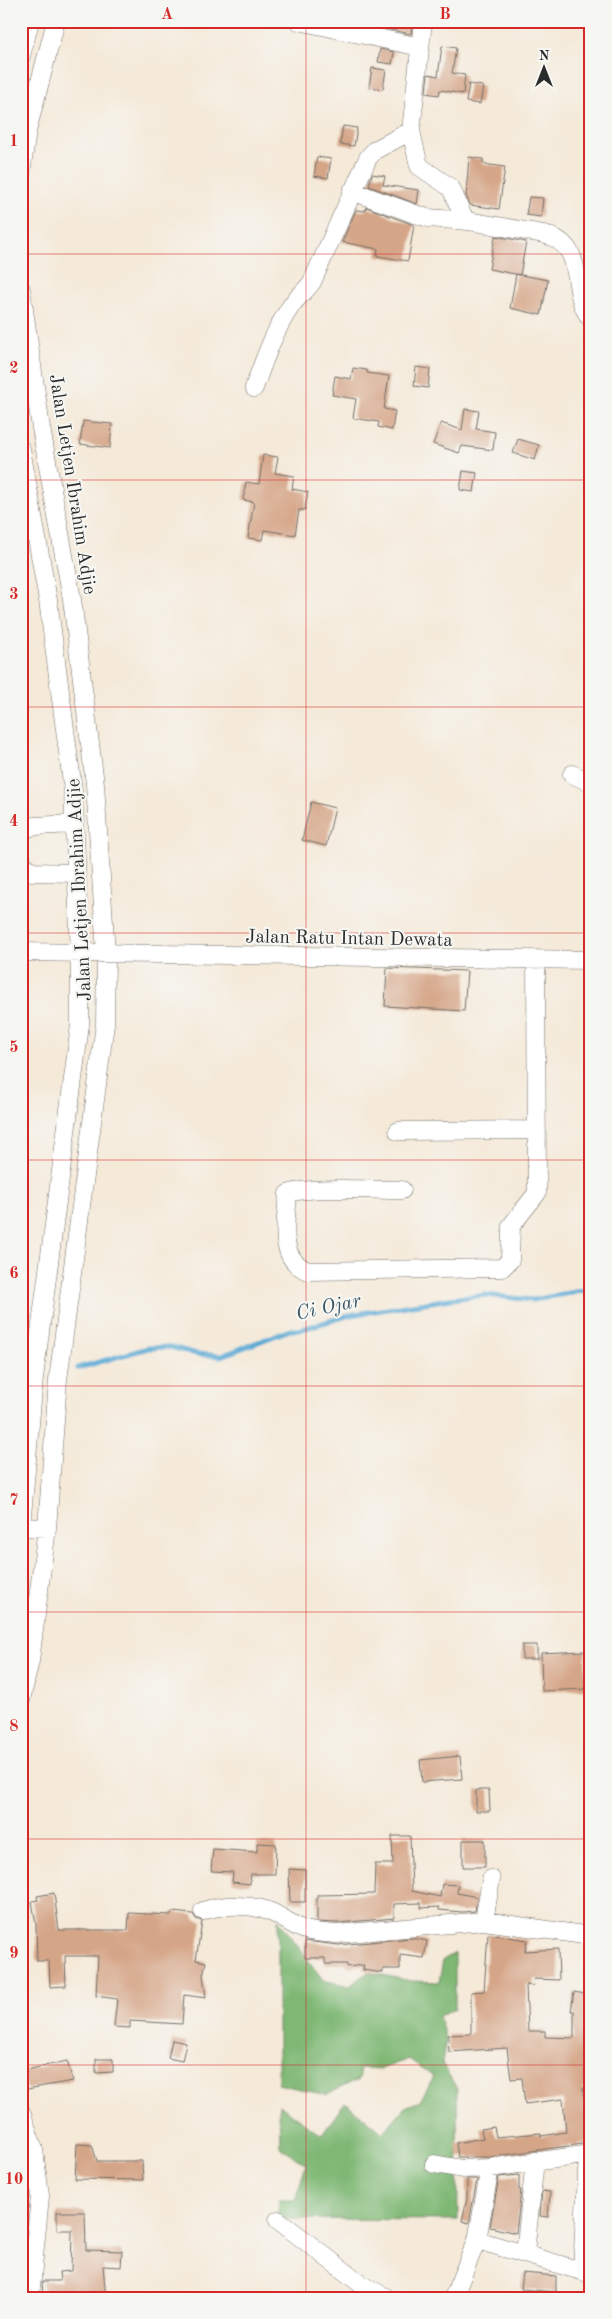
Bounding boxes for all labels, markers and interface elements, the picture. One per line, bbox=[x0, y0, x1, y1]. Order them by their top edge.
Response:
text: A bbox=[161, 7, 173, 23]
text: B bbox=[439, 7, 451, 23]
north arrow bbox=[520, 42, 570, 92]
text: N bbox=[539, 49, 550, 63]
text: 1 bbox=[9, 134, 19, 150]
text: 2 bbox=[9, 361, 19, 377]
street label: Jalan Letjen Ibrahim Adjie bbox=[45, 373, 98, 596]
text: 3 bbox=[9, 587, 19, 603]
street label: Jalan Letjen Ibrahim Adjie bbox=[65, 778, 96, 1002]
text: 4 bbox=[9, 814, 19, 830]
street label: Jalan Ratu Intan Dewata bbox=[245, 928, 453, 951]
text: 5 bbox=[9, 1040, 19, 1056]
text: 6 bbox=[9, 1266, 19, 1282]
water label: Ci Ojar bbox=[294, 1291, 363, 1325]
text: 7 bbox=[9, 1493, 19, 1509]
text: 8 bbox=[9, 1719, 19, 1735]
text: 9 bbox=[9, 1946, 19, 1962]
text: 10 bbox=[5, 2172, 23, 2188]

